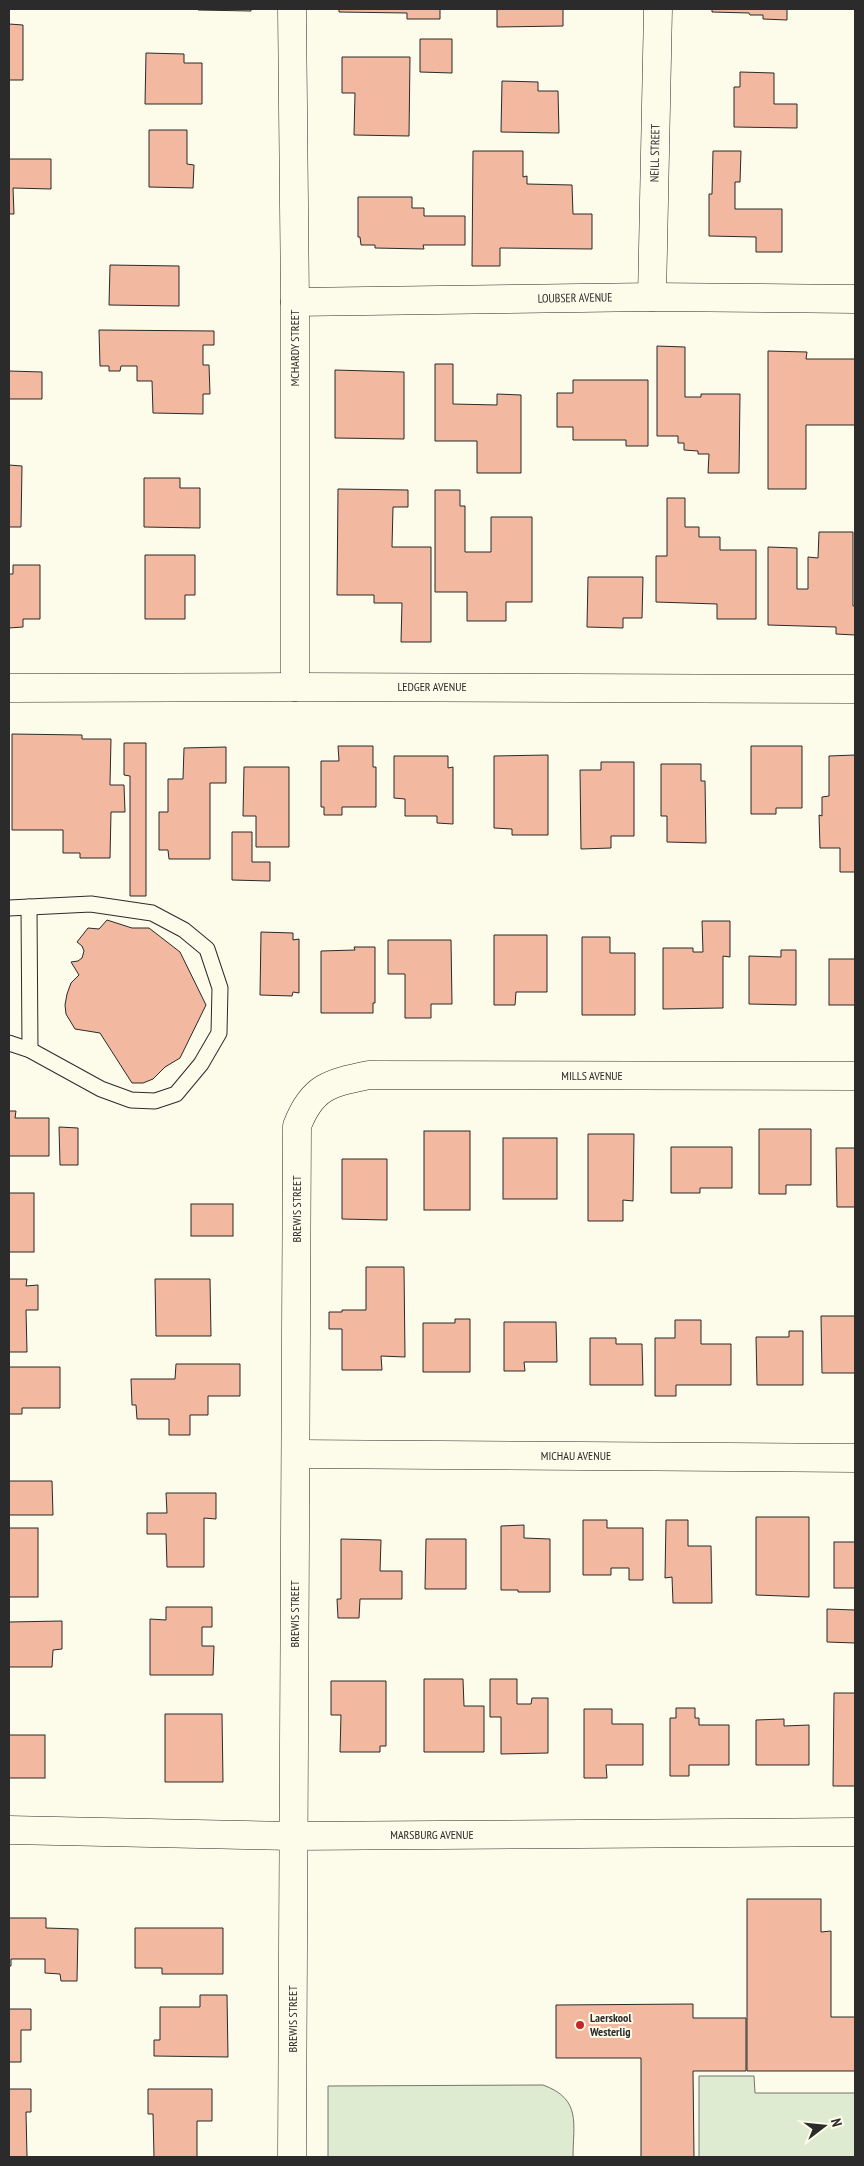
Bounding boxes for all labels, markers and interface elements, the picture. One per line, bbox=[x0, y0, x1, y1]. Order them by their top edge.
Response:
street label: NEILL STREET bbox=[646, 123, 663, 182]
street label: LOUBSER AVENUE bbox=[537, 289, 613, 306]
street label: MCHARDY STREET bbox=[287, 309, 302, 386]
street label: LEDGER AVENUE bbox=[397, 679, 467, 694]
street label: MILLS AVENUE bbox=[561, 1068, 623, 1083]
street label: BREWIS STREET bbox=[289, 1175, 304, 1243]
street label: MICHAU AVENUE bbox=[541, 1448, 611, 1463]
street label: BREWIS STREET bbox=[287, 1580, 302, 1648]
street label: MARSBURG AVENUE bbox=[390, 1827, 474, 1842]
street label: BREWIS STREET bbox=[285, 1985, 300, 2053]
place label: Laerskool Westerlig bbox=[589, 2010, 631, 2039]
marker: Laerskool Westerlig bbox=[574, 2019, 586, 2031]
north arrow bbox=[799, 2101, 849, 2151]
text: N bbox=[827, 2116, 846, 2129]

